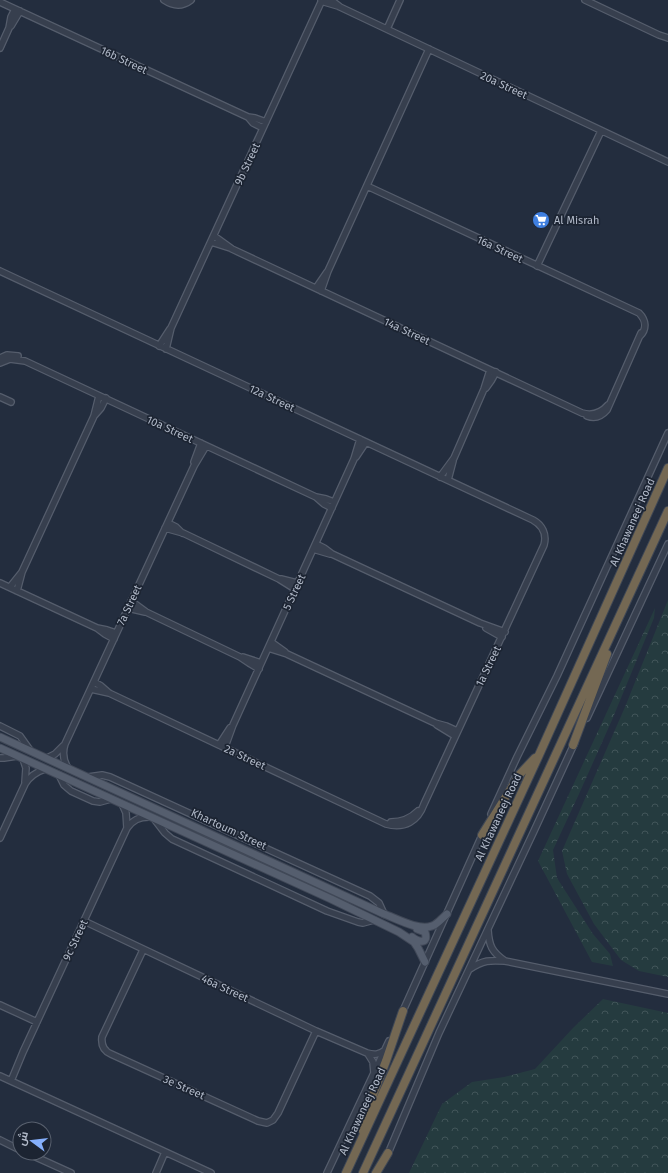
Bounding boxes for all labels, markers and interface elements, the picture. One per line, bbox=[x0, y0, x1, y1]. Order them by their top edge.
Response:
street label: 16b Street bbox=[98, 44, 149, 77]
street label: 20a Street bbox=[478, 69, 529, 102]
street label: 9b Street bbox=[232, 141, 263, 187]
supermarket icon: Al Misrah bbox=[531, 210, 551, 230]
place label: Al Misrah bbox=[554, 214, 600, 227]
street label: 16a Street bbox=[475, 233, 525, 266]
street label: 14a Street bbox=[382, 315, 432, 348]
street label: 12a Street bbox=[247, 382, 297, 415]
street label: 10a Street bbox=[145, 413, 195, 446]
street label: Al Khawaneej Road bbox=[607, 476, 658, 568]
street label: 5 Street bbox=[280, 572, 308, 612]
street label: 7a Street bbox=[114, 583, 145, 628]
street label: 1a Street bbox=[473, 644, 504, 689]
street label: 2a Street bbox=[222, 742, 268, 773]
street label: Al Khawaneej Road bbox=[473, 771, 524, 863]
street label: Khartoum Street bbox=[189, 806, 269, 853]
street label: 9c Street bbox=[60, 918, 91, 963]
street label: 46a Street bbox=[199, 972, 250, 1005]
street label: Al Khawaneej Road bbox=[337, 1065, 388, 1157]
street label: 3e Street bbox=[161, 1073, 207, 1102]
north arrow bbox=[12, 1121, 52, 1161]
text: ش bbox=[15, 1130, 31, 1147]

